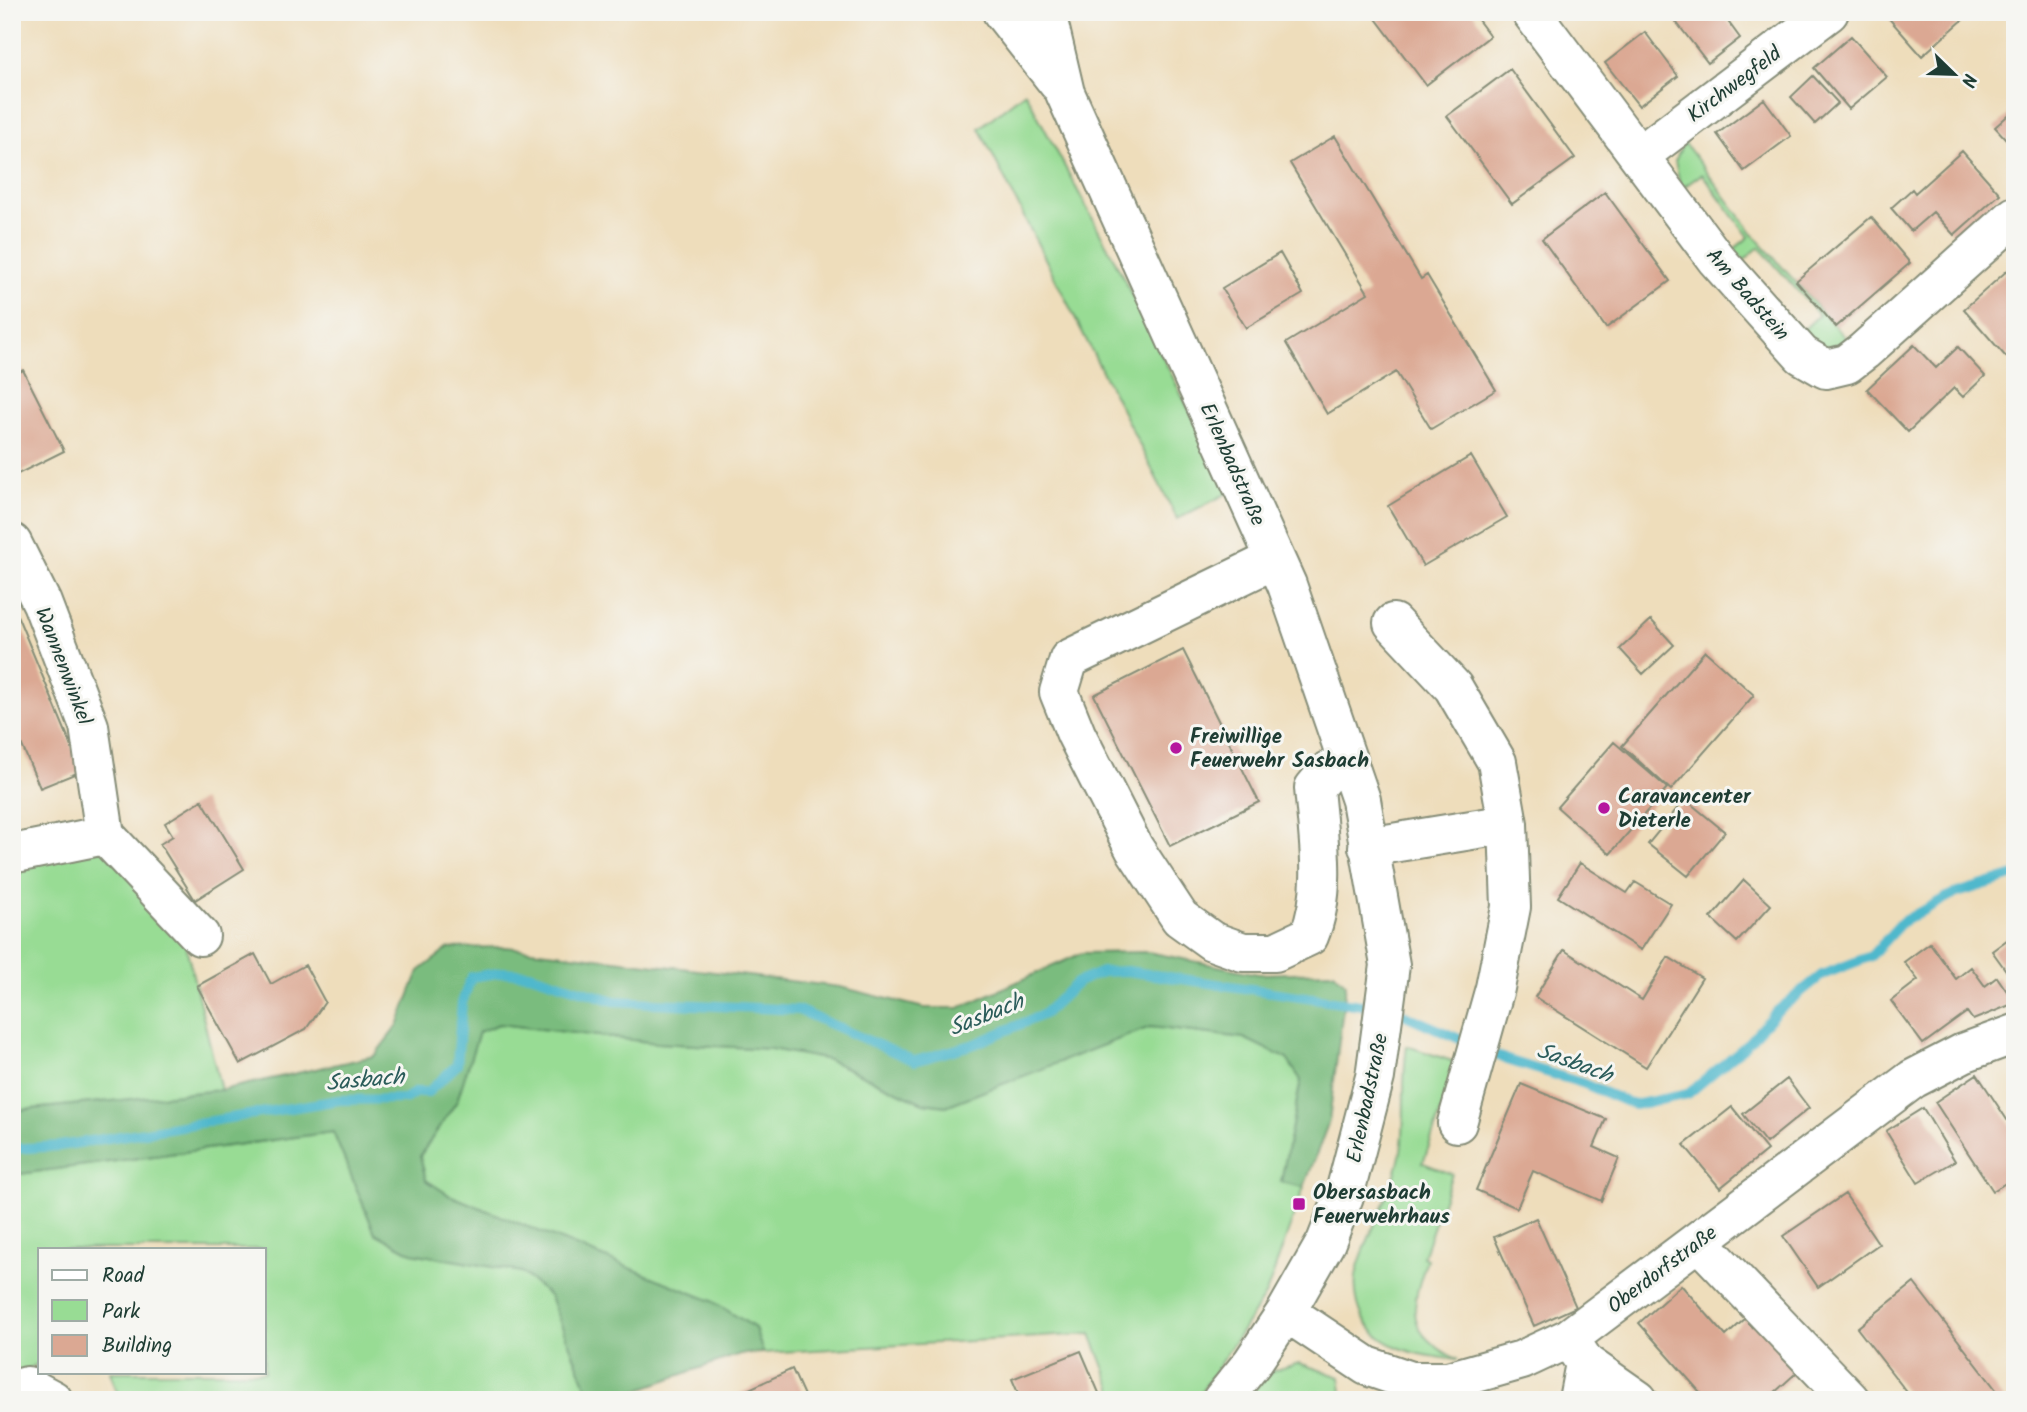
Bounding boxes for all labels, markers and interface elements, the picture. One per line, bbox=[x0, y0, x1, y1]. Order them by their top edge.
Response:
street label: Kirchwegfeld bbox=[1680, 38, 1790, 132]
north arrow bbox=[1918, 38, 1988, 108]
text: N bbox=[1952, 68, 1984, 91]
street label: Am Badstein bbox=[1697, 241, 1797, 349]
street label: Erlenbadstraße bbox=[1190, 398, 1274, 532]
street label: Wannenwinkel bbox=[25, 603, 100, 730]
place label: Freiwillige Feuerwehr Sasbach bbox=[1190, 721, 1369, 778]
marker: Freiwillige Feuerwehr Sasbach bbox=[1168, 740, 1184, 756]
place label: Caravancenter Dieterle bbox=[1618, 781, 1752, 838]
marker: Caravancenter Dieterle bbox=[1596, 800, 1612, 816]
water label: Sasbach bbox=[944, 984, 1031, 1047]
street label: Erlenbadstraße bbox=[1339, 1030, 1398, 1166]
water label: Sasbach bbox=[1531, 1034, 1619, 1095]
water label: Sasbach bbox=[325, 1060, 407, 1102]
place label: Obersasbach Feuerwehrhaus bbox=[1313, 1177, 1450, 1234]
marker: Obersasbach Feuerwehrhaus bbox=[1291, 1196, 1307, 1212]
street label: Oberdorfstraße bbox=[1601, 1217, 1725, 1323]
legend bbox=[38, 1248, 266, 1374]
text: Road bbox=[102, 1260, 145, 1293]
text: Park bbox=[102, 1296, 140, 1329]
text: Building bbox=[102, 1330, 172, 1363]

